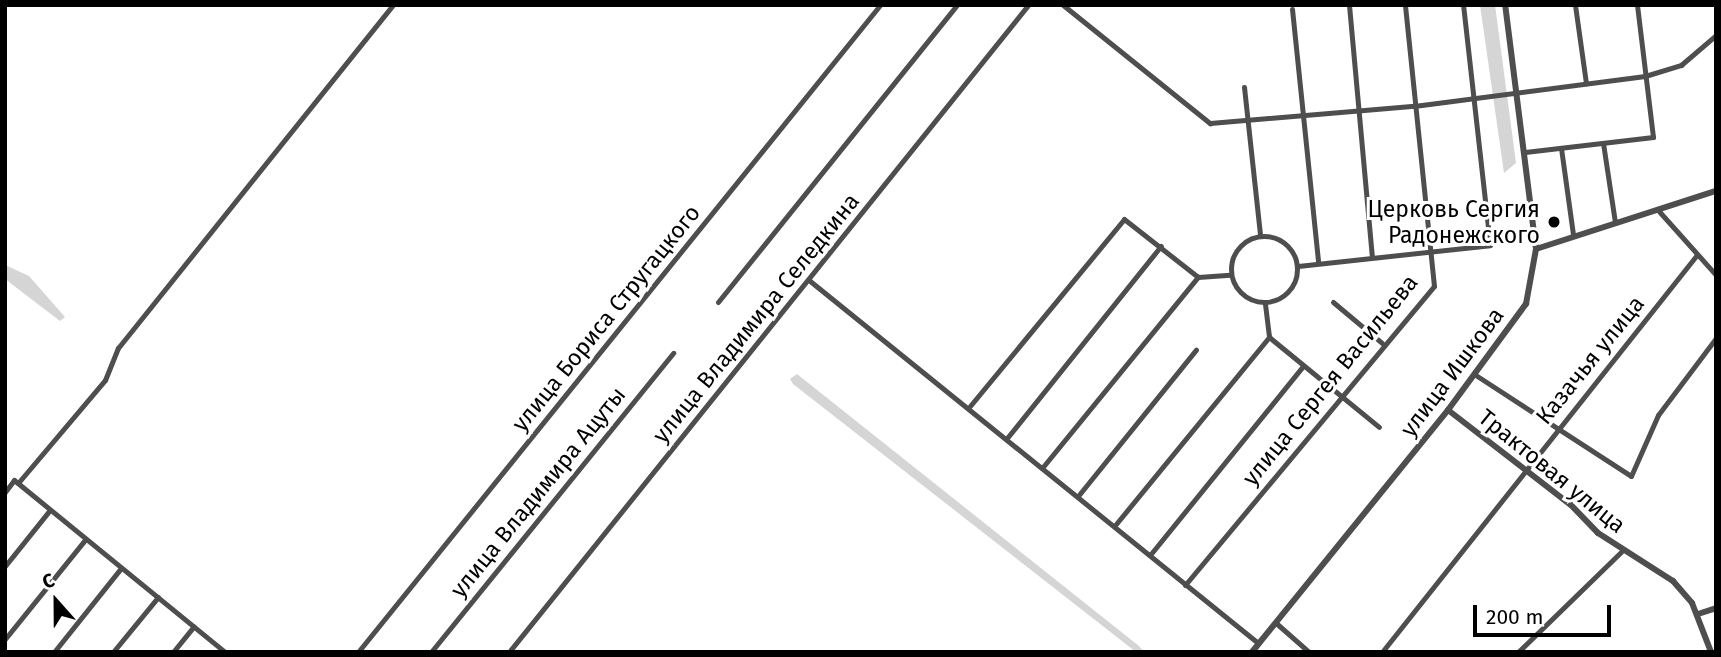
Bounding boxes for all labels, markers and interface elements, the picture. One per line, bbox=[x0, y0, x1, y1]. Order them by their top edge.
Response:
street label: улица Владимира Селедкина bbox=[647, 188, 865, 448]
place label: Церковь Сергия Радонежского bbox=[1367, 195, 1540, 249]
street label: улица Бориса Стругацкого bbox=[506, 199, 706, 437]
marker: Церковь Сергия Радонежского bbox=[1546, 214, 1562, 230]
street label: улица Сергея Васильева bbox=[1236, 269, 1424, 491]
street label: Казачья улица bbox=[1530, 290, 1650, 430]
street label: улица Ишкова bbox=[1394, 302, 1510, 442]
street label: улица Владимира Ацуты bbox=[445, 381, 631, 603]
street label: Трактовая улица bbox=[1473, 403, 1631, 539]
north arrow bbox=[21, 566, 91, 636]
text: С bbox=[39, 568, 58, 594]
scale bar bbox=[1476, 590, 1614, 634]
text: 200 m bbox=[1486, 604, 1543, 630]

